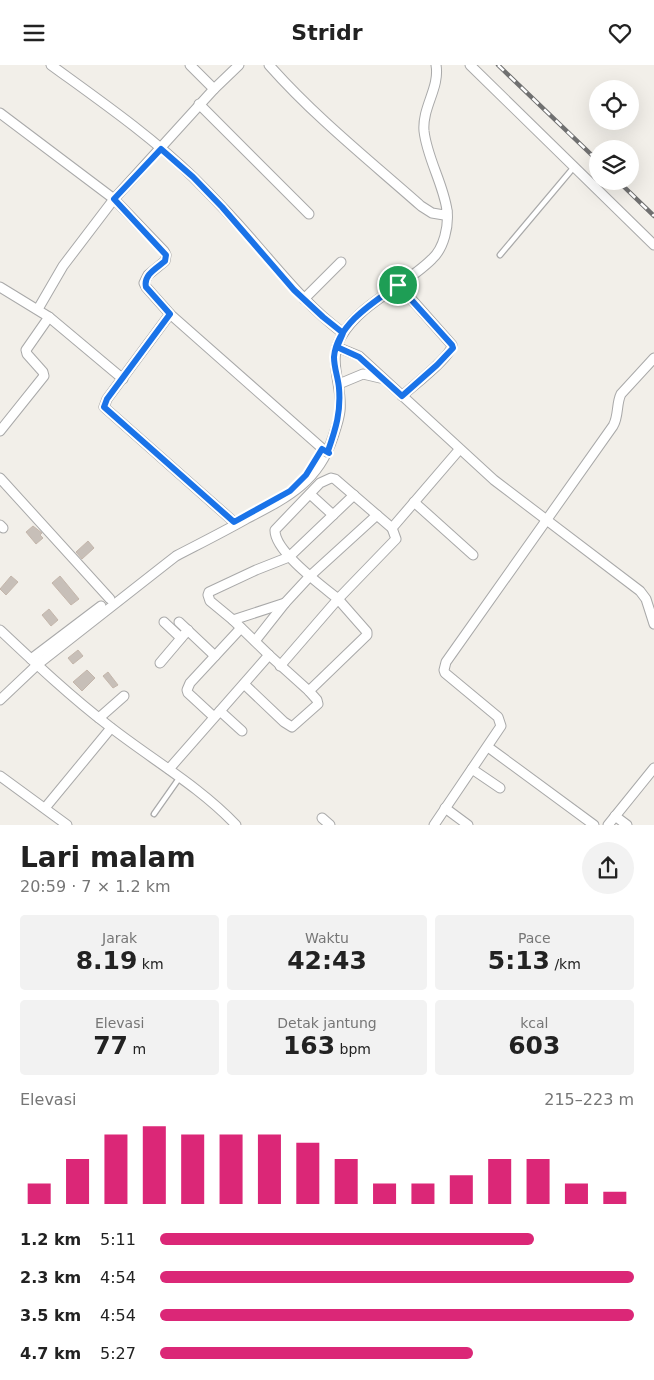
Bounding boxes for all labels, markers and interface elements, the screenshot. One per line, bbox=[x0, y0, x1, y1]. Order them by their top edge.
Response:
icon: menu bbox=[20, 19, 48, 47]
icon: heart bbox=[606, 19, 634, 47]
text: Stridr bbox=[291, 20, 363, 45]
map controls bbox=[589, 80, 639, 190]
button: locate bbox=[589, 80, 639, 130]
button: layers bbox=[589, 140, 639, 190]
pin bbox=[377, 264, 419, 306]
icon: arrive bbox=[384, 271, 412, 299]
text: Lari malam bbox=[20, 841, 196, 874]
button: share bbox=[582, 842, 634, 894]
text: 20:59 · 7 × 1.2 km bbox=[20, 877, 171, 896]
text: Jarak bbox=[102, 930, 137, 946]
text: Waktu bbox=[305, 930, 349, 946]
text: Pace bbox=[518, 930, 551, 946]
text: 8.19 bbox=[76, 946, 137, 975]
text: 42:43 bbox=[287, 946, 367, 975]
text: 5:13 bbox=[488, 946, 550, 975]
text: km bbox=[137, 956, 164, 972]
text: /km bbox=[550, 956, 581, 972]
text: Elevasi bbox=[95, 1015, 144, 1031]
text: Detak jantung bbox=[277, 1015, 377, 1031]
text: kcal bbox=[520, 1015, 548, 1031]
text: 77 bbox=[93, 1031, 128, 1060]
text: 163 bbox=[283, 1031, 335, 1060]
text: 603 bbox=[508, 1031, 560, 1060]
text: m bbox=[128, 1041, 146, 1057]
text: bpm bbox=[335, 1041, 371, 1057]
text: Elevasi bbox=[20, 1090, 76, 1109]
text: 215–223 m bbox=[544, 1090, 634, 1109]
text: 1.2 km bbox=[20, 1230, 81, 1249]
text: 5:11 bbox=[100, 1230, 136, 1249]
text: 2.3 km bbox=[20, 1268, 81, 1287]
text: 4:54 bbox=[100, 1268, 136, 1287]
text: 3.5 km bbox=[20, 1306, 81, 1325]
text: 4:54 bbox=[100, 1306, 136, 1325]
text: 4.7 km bbox=[20, 1344, 81, 1363]
text: 5:27 bbox=[100, 1344, 136, 1363]

